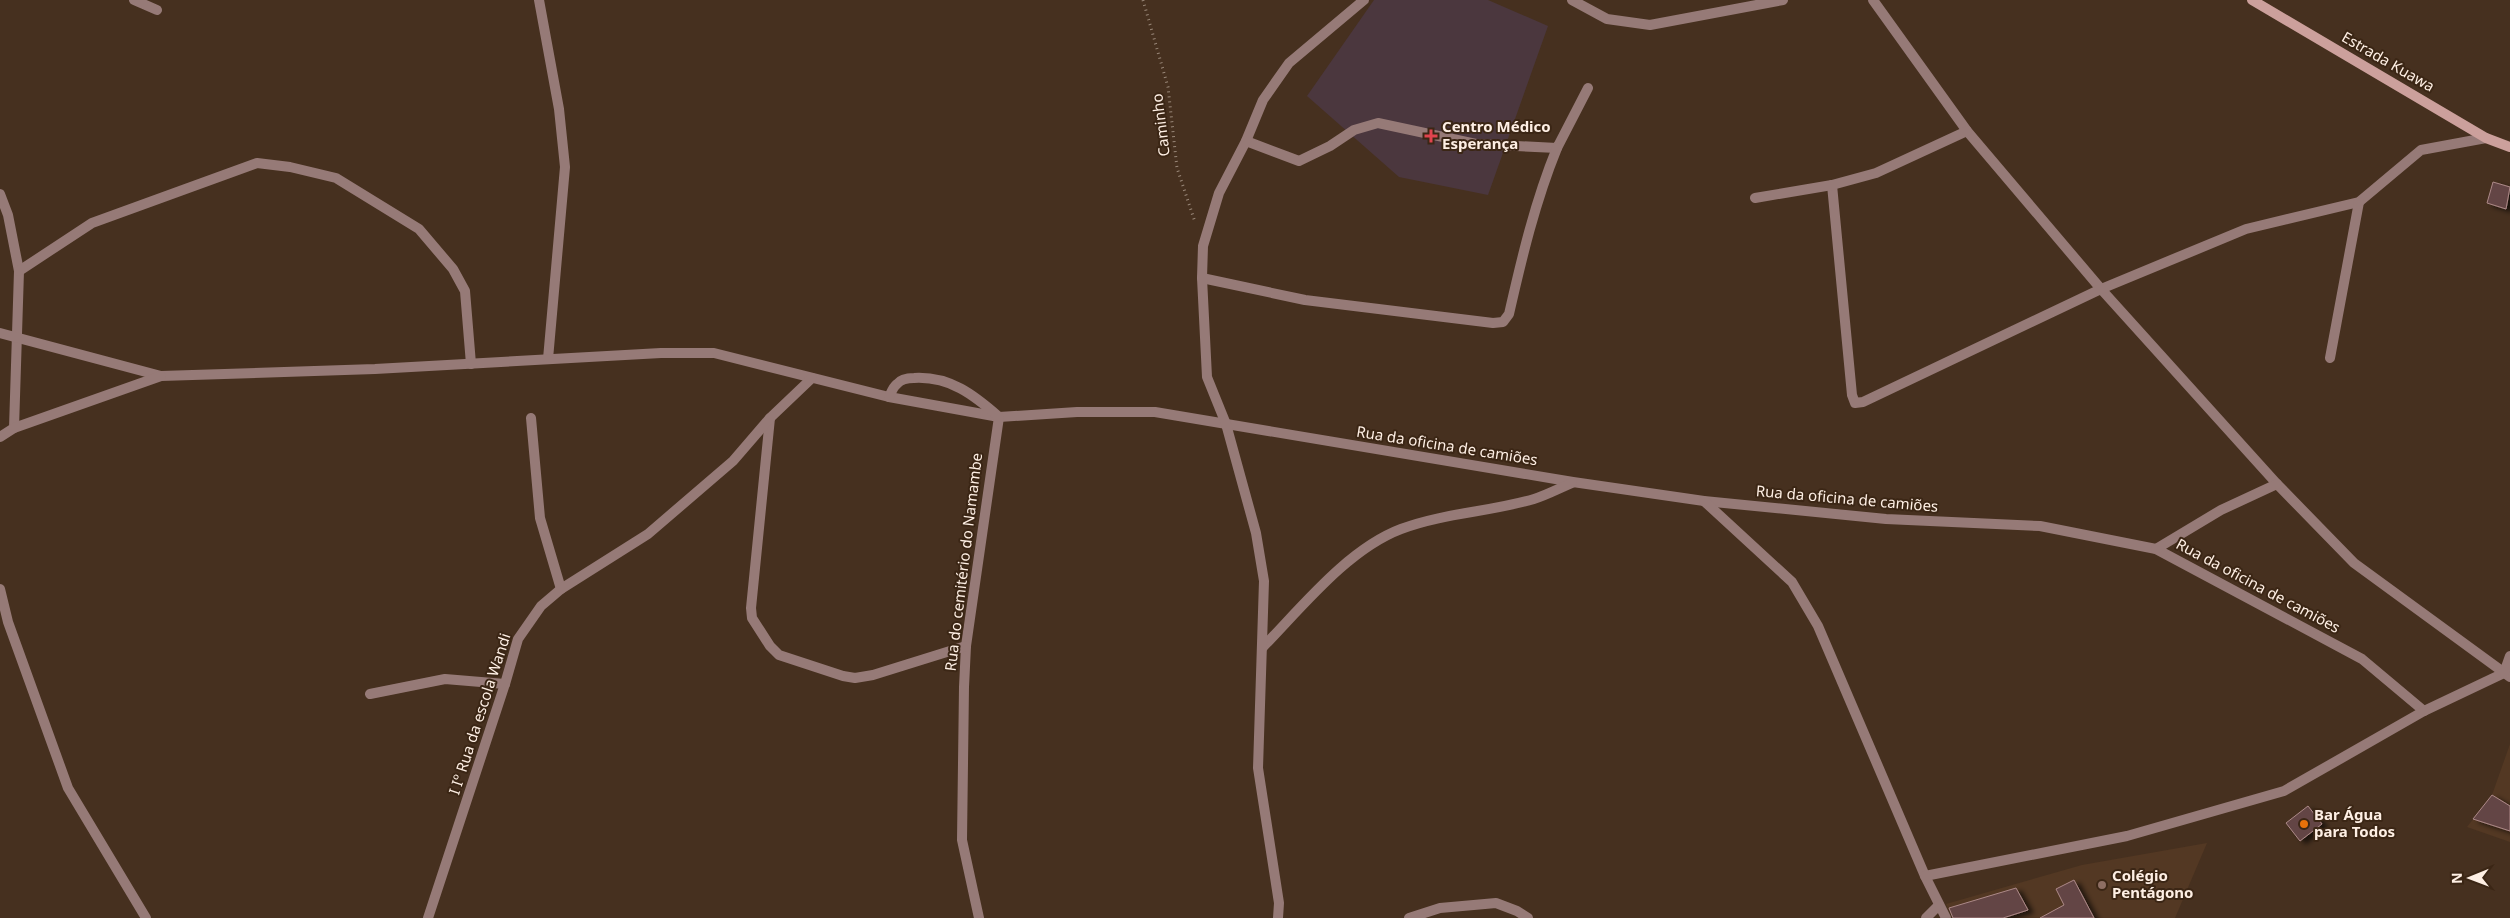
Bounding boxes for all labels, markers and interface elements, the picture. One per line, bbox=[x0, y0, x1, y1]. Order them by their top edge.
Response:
street label: Estrada Kuawa bbox=[2338, 26, 2439, 96]
street label: Caminho bbox=[1146, 92, 1174, 158]
place label: Centro Médico Esperança bbox=[1442, 116, 1551, 153]
marker: Centro Médico Esperança bbox=[1424, 129, 1438, 143]
street label: Rua da oficina de camiões bbox=[1355, 421, 1539, 469]
street label: Rua do cemitério do Namambe bbox=[940, 452, 986, 672]
street label: Rua da oficina de camiões bbox=[1755, 480, 1939, 516]
street label: Rua da oficina de camiões bbox=[2173, 533, 2344, 637]
street label: I Iº Rua da escola Wandi bbox=[443, 630, 515, 797]
place label: Bar Água para Todos bbox=[2314, 804, 2395, 841]
marker: Bar Água para Todos bbox=[2298, 818, 2310, 830]
north arrow bbox=[2445, 853, 2495, 903]
place label: Colégio Pentágono bbox=[2112, 865, 2194, 902]
text: N bbox=[2447, 872, 2466, 884]
marker: Colégio Pentágono bbox=[2096, 879, 2108, 891]

